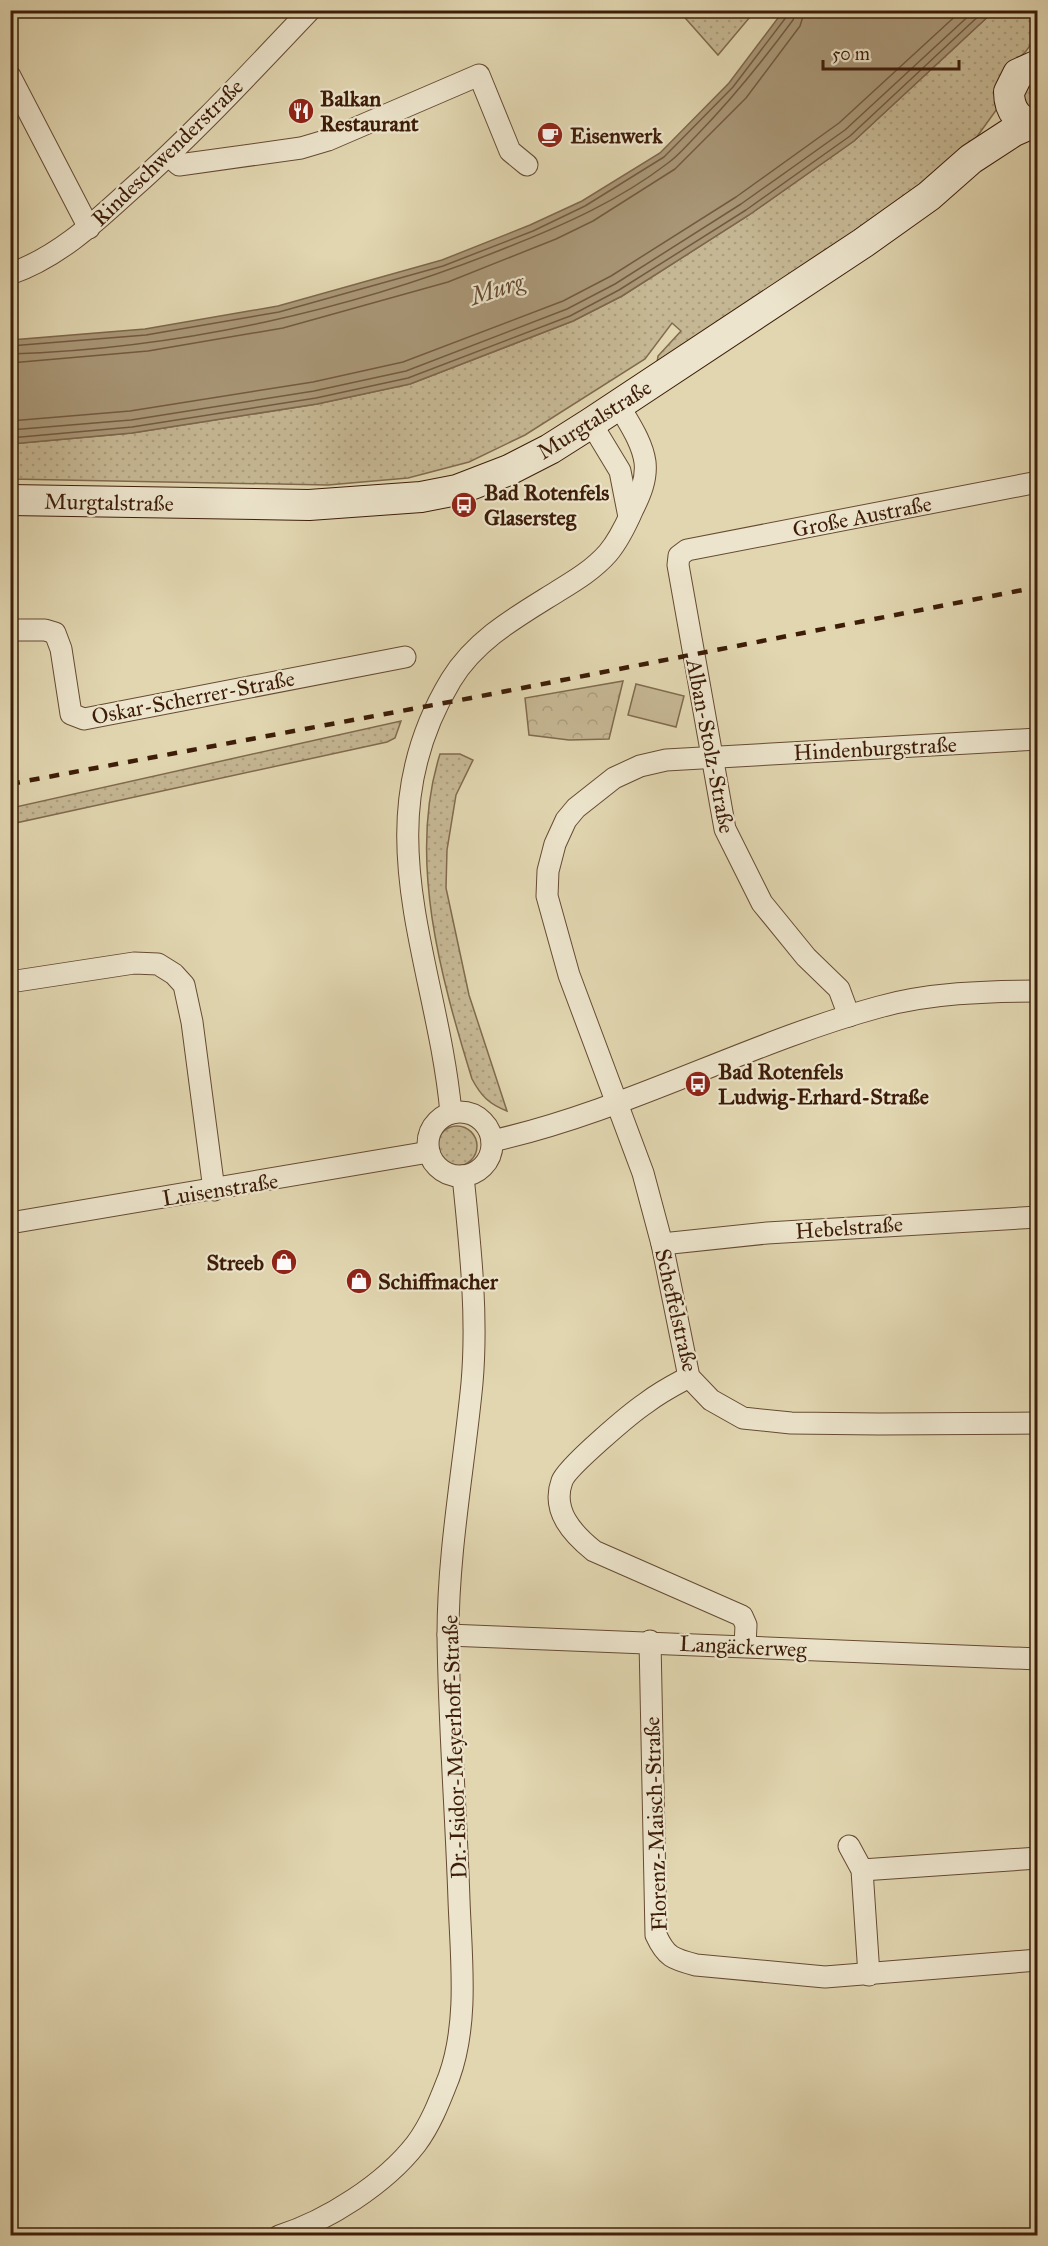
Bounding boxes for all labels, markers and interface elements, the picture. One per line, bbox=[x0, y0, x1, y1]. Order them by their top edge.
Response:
scale bar bbox=[823, 33, 960, 71]
text: 50 m bbox=[832, 43, 870, 65]
street label: Rindeschwenderstraße bbox=[86, 73, 249, 232]
place label: Balkan Restaurant bbox=[320, 85, 419, 137]
restaurant icon: Balkan Restaurant bbox=[286, 96, 316, 126]
cafe icon: Eisenwerk bbox=[535, 120, 565, 150]
place label: Eisenwerk bbox=[570, 122, 663, 149]
water label: Murg bbox=[464, 266, 529, 312]
street label: Murgtalstraße bbox=[532, 374, 656, 465]
place label: Bad Rotenfels Glasersteg bbox=[484, 479, 609, 531]
street label: Murgtalstraße bbox=[44, 488, 174, 517]
bus stop icon: Bad Rotenfels Glasersteg bbox=[449, 490, 479, 520]
street label: Große Austraße bbox=[790, 490, 934, 543]
street label: Alban-Stolz-Straße bbox=[680, 656, 741, 836]
street label: Oskar-Scherrer-Straße bbox=[89, 665, 297, 730]
street label: Hindenburgstraße bbox=[793, 731, 958, 766]
place label: Bad Rotenfels Ludwig-Erhard-Straße bbox=[718, 1058, 929, 1110]
bus stop icon: Bad Rotenfels Ludwig-Erhard-Straße bbox=[683, 1069, 713, 1099]
street label: Luisenstraße bbox=[160, 1167, 280, 1212]
street label: Hebelstraße bbox=[794, 1210, 904, 1245]
street label: Scheffelstraße bbox=[649, 1246, 704, 1374]
shop icon: Streeb bbox=[269, 1247, 299, 1277]
place label: Streeb bbox=[206, 1249, 264, 1276]
shop icon: Schiffmacher bbox=[344, 1266, 374, 1296]
place label: Schiffmacher bbox=[378, 1268, 499, 1295]
street label: Dr.-Isidor-Meyerhoff-Straße bbox=[436, 1614, 473, 1880]
street label: Langäckerweg bbox=[679, 1630, 808, 1663]
street label: Florenz-Maisch-Straße bbox=[638, 1716, 673, 1932]

